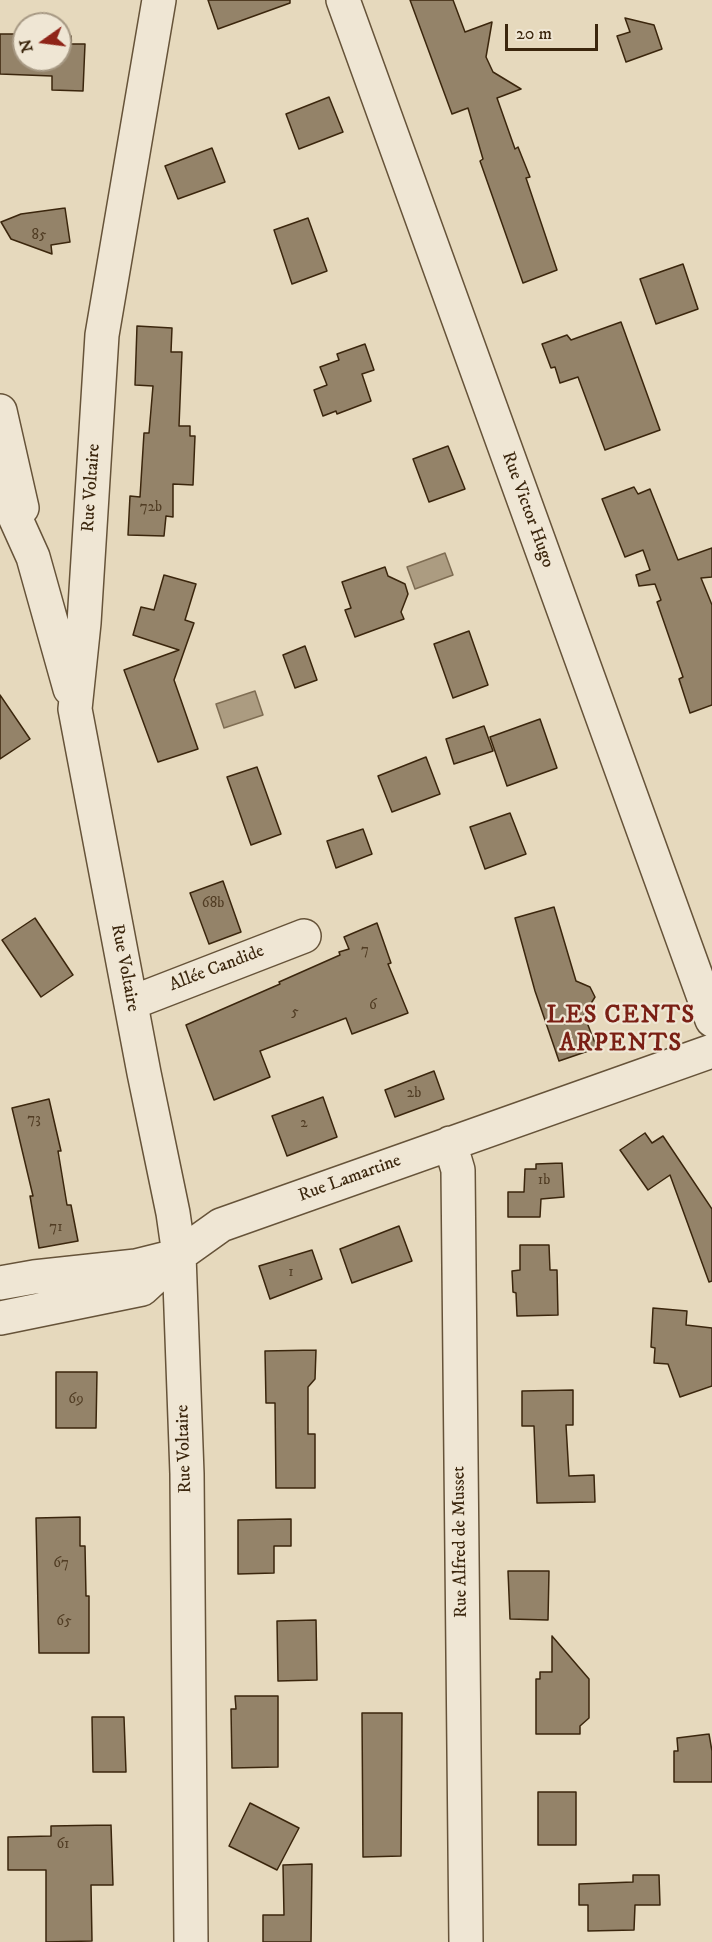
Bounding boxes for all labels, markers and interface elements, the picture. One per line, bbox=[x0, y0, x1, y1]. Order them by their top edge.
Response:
north arrow bbox=[12, 12, 72, 72]
scale bar bbox=[508, 12, 601, 50]
text: 20 m bbox=[516, 23, 552, 45]
text: N bbox=[15, 37, 38, 55]
house number: 85 bbox=[32, 227, 46, 245]
street label: Rue Voltaire bbox=[78, 443, 106, 533]
street label: Rue Victor Hugo bbox=[496, 449, 558, 571]
house number: 72b bbox=[140, 499, 162, 517]
house number: 68b bbox=[202, 895, 224, 913]
street label: Rue Voltaire bbox=[105, 922, 143, 1014]
street label: Allée Candide bbox=[166, 941, 268, 997]
house number: 7 bbox=[361, 942, 369, 960]
house number: 6 bbox=[369, 997, 377, 1015]
district label: LES CENTS ARPENTS bbox=[547, 1003, 695, 1059]
house number: 5 bbox=[291, 1004, 299, 1022]
house number: 2b bbox=[407, 1085, 421, 1103]
house number: 73 bbox=[27, 1111, 41, 1129]
house number: 2 bbox=[300, 1115, 308, 1133]
street label: Rue Lamartine bbox=[296, 1150, 404, 1208]
house number: 1b bbox=[538, 1172, 550, 1190]
house number: 71 bbox=[49, 1219, 63, 1237]
house number: 1 bbox=[288, 1264, 294, 1282]
house number: 69 bbox=[68, 1391, 84, 1409]
street label: Rue Voltaire bbox=[173, 1404, 197, 1494]
street label: Rue Alfred de Musset bbox=[449, 1466, 473, 1618]
house number: 67 bbox=[53, 1555, 69, 1573]
house number: 65 bbox=[56, 1613, 72, 1631]
house number: 61 bbox=[56, 1836, 70, 1854]

